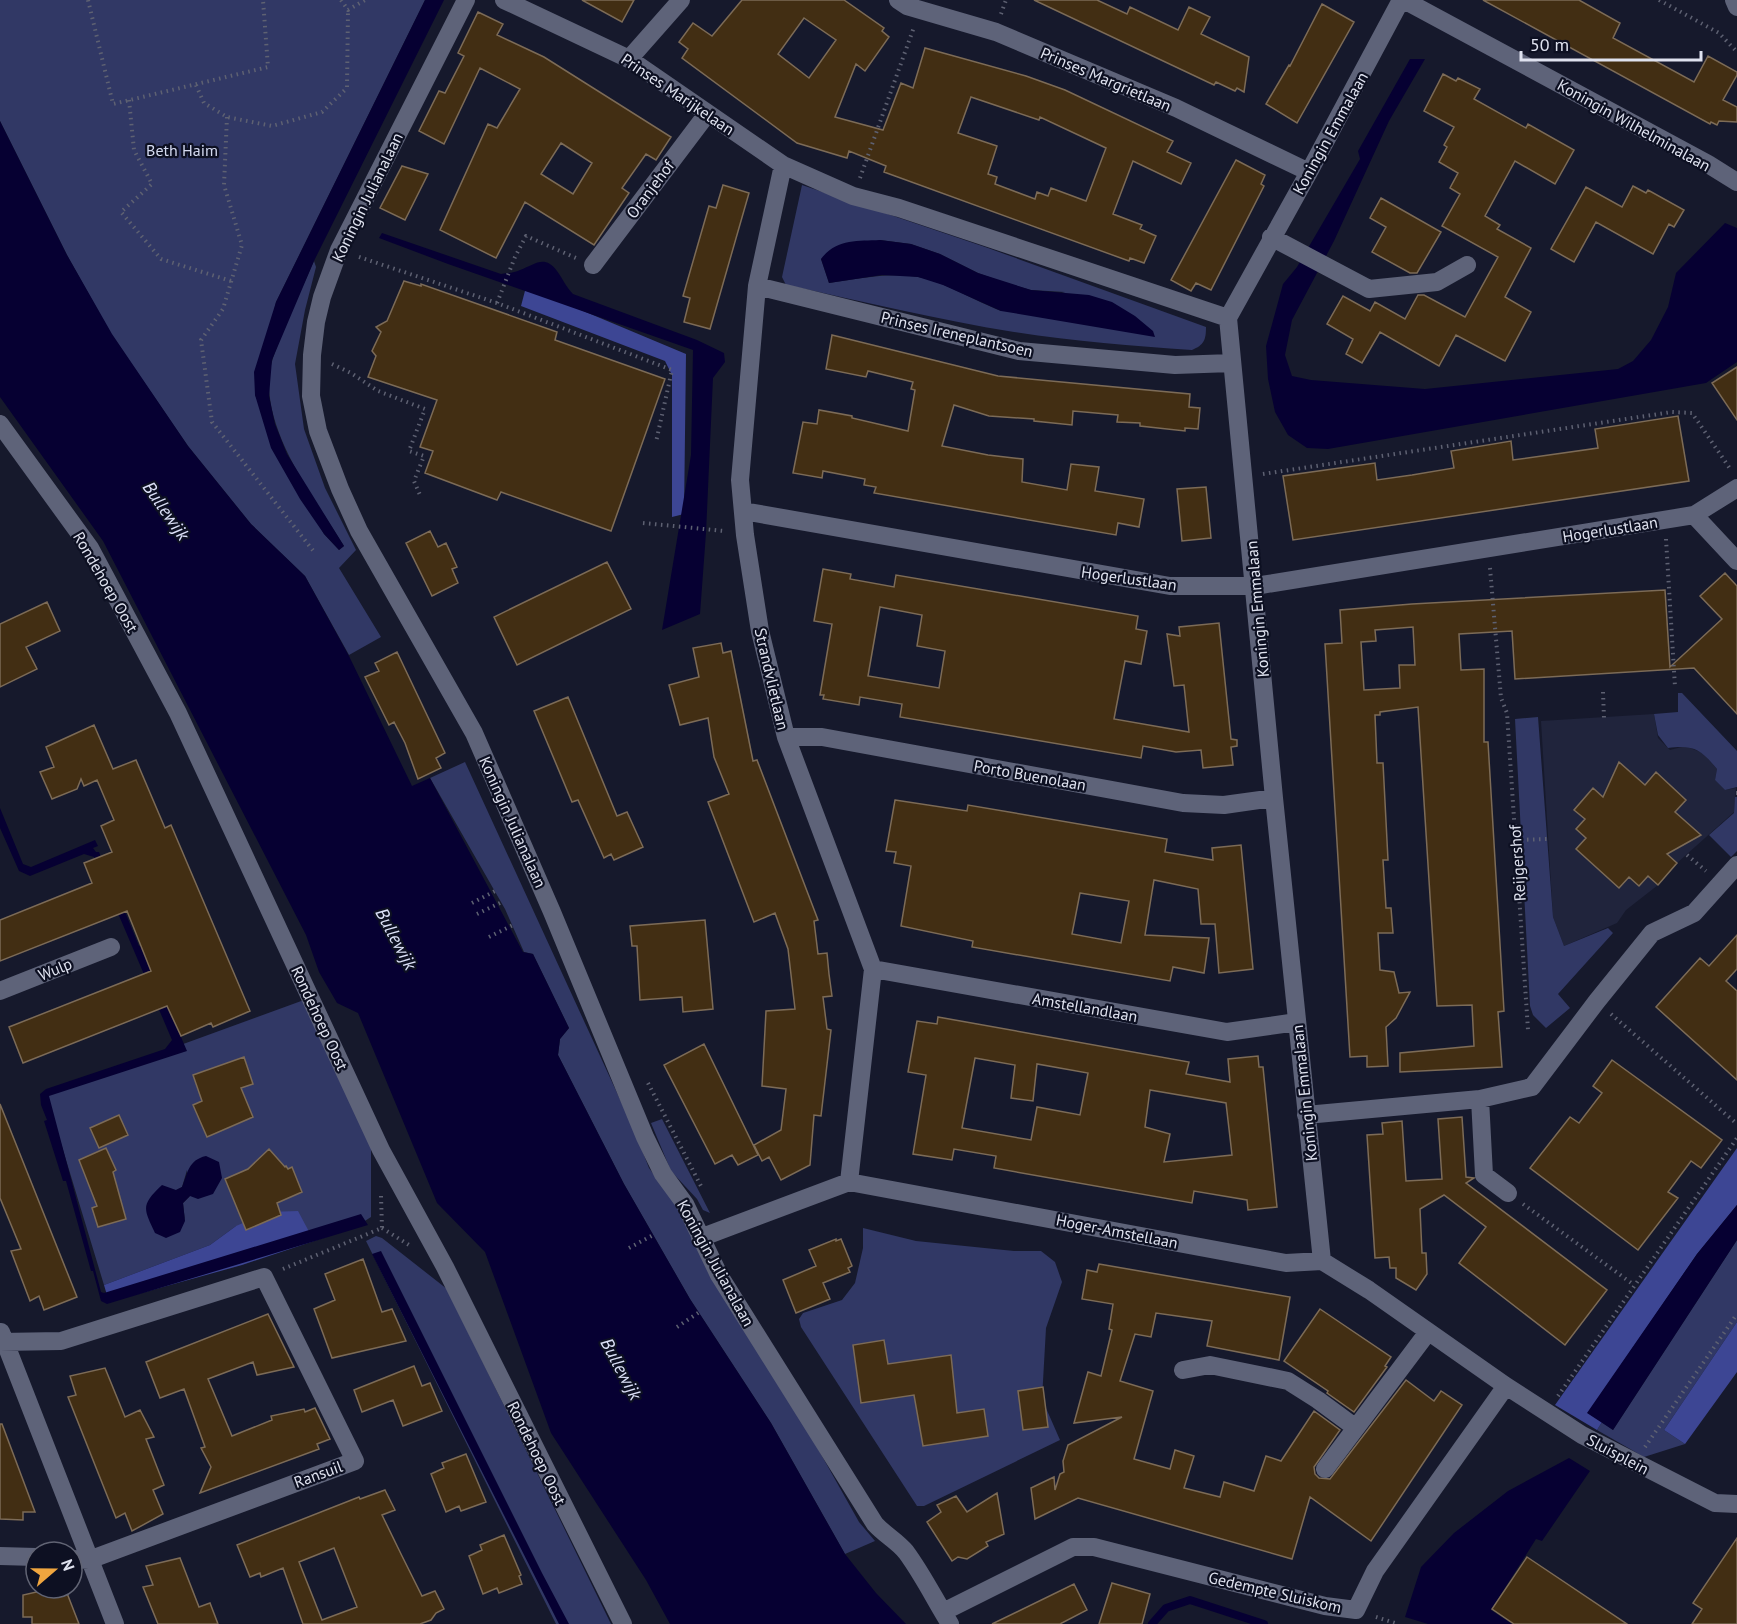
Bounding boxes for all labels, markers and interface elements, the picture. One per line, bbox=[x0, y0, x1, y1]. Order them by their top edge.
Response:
scale bar bbox=[1521, 24, 1701, 62]
text: 50 m bbox=[1530, 33, 1569, 56]
street label: Prinses Margrietlaan bbox=[1038, 42, 1174, 116]
street label: Prinses Marijkelaan bbox=[618, 49, 738, 139]
street label: Koningin Emmalaan bbox=[1288, 68, 1372, 198]
street label: Koningin Wilhelminalaan bbox=[1554, 75, 1714, 175]
street label: Koningin Julianalaan bbox=[327, 129, 407, 265]
park label: Beth Haim bbox=[146, 140, 218, 160]
street label: Oranjehof bbox=[622, 155, 679, 222]
street label: Prinses Ireneplantsoen bbox=[879, 307, 1035, 361]
water label: Bullewijk bbox=[138, 477, 196, 545]
street label: Hogerlustlaan bbox=[1561, 512, 1659, 546]
street label: Rondehoep Oost bbox=[69, 528, 143, 636]
street label: Koningin Emmalaan bbox=[1241, 540, 1273, 678]
street label: Hogerlustlaan bbox=[1080, 561, 1178, 595]
street label: Strandvlietlaan bbox=[751, 626, 793, 732]
street label: Koningin Julianalaan bbox=[475, 753, 551, 891]
street label: Porto Buenolaan bbox=[972, 755, 1088, 795]
street label: Reijgershof bbox=[1504, 823, 1530, 902]
water label: Bullewijk bbox=[371, 904, 423, 974]
street label: Wulp bbox=[35, 953, 75, 985]
street label: Rondehoep Oost bbox=[287, 963, 353, 1074]
street label: Amstellandlaan bbox=[1031, 988, 1139, 1026]
street label: Koningin Emmalaan bbox=[1287, 1024, 1321, 1162]
street label: Koningin Julianalaan bbox=[673, 1196, 759, 1330]
street label: Hoger-Amstellaan bbox=[1054, 1209, 1180, 1253]
water label: Bullewijk bbox=[596, 1334, 648, 1404]
street label: Rondehoep Oost bbox=[503, 1398, 571, 1509]
street label: Sluisplein bbox=[1584, 1429, 1652, 1479]
street label: Ransuil bbox=[291, 1456, 345, 1492]
north arrow bbox=[24, 1540, 84, 1600]
text: N bbox=[57, 1557, 79, 1573]
street label: Gedempte Sluiskom bbox=[1207, 1567, 1343, 1617]

